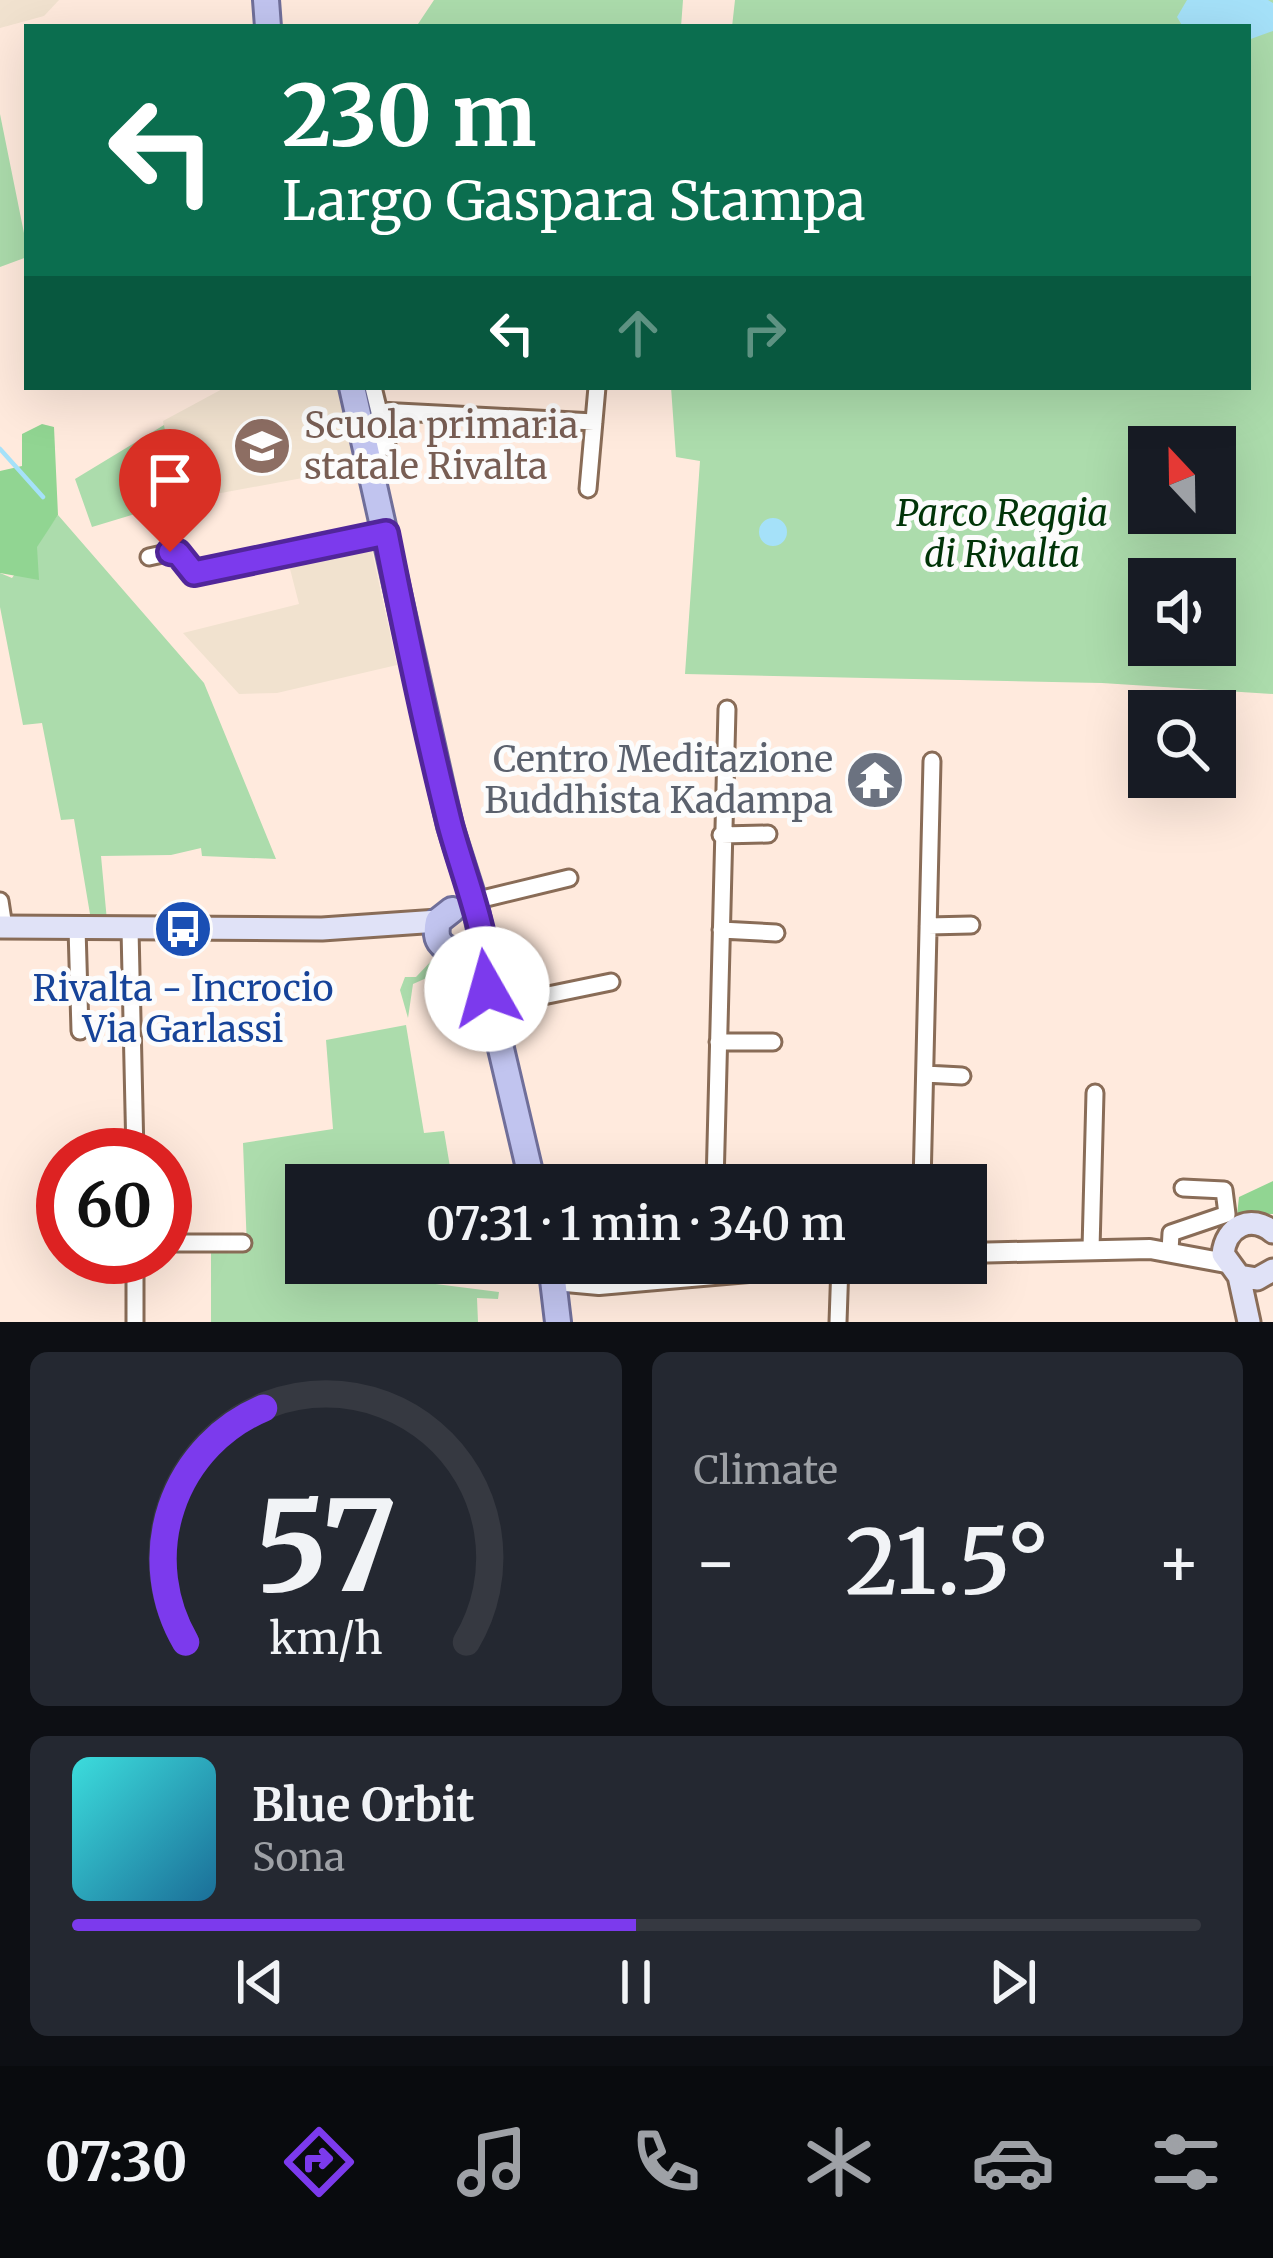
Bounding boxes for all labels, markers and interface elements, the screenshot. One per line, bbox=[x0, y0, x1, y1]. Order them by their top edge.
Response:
text: 230 m bbox=[282, 63, 537, 169]
icon: left bbox=[84, 72, 240, 228]
text: Largo Gaspara Stampa bbox=[282, 167, 866, 235]
icon: left bbox=[479, 300, 545, 366]
icon: ahead bbox=[605, 300, 671, 366]
icon: right bbox=[731, 300, 797, 366]
place label: Scuola primaria statale Rivalta bbox=[304, 403, 578, 489]
school or university icon: Scuola primaria statale Rivalta bbox=[231, 415, 293, 477]
north arrow bbox=[1128, 426, 1236, 534]
map controls bbox=[1128, 426, 1236, 798]
pin bbox=[119, 429, 221, 552]
icon: arrive bbox=[137, 447, 203, 513]
park label: Parco Reggia di Rivalta bbox=[896, 491, 1108, 577]
button: sound bbox=[1128, 558, 1236, 666]
button: search bbox=[1128, 690, 1236, 798]
place label: Centro Meditazione Buddhista Kadampa bbox=[484, 737, 833, 823]
temple icon: Centro Meditazione Buddhista Kadampa bbox=[844, 749, 906, 811]
bus stop icon: Rivalta - Incrocio Via Garlassi bbox=[152, 898, 214, 960]
position arrow bbox=[424, 926, 550, 1052]
place label: Rivalta - Incrocio Via Garlassi bbox=[33, 966, 333, 1052]
speed limit sign: 60 bbox=[36, 1128, 192, 1284]
text: 07:31 · 1 min · 340 m bbox=[426, 1196, 846, 1252]
text: Climate bbox=[694, 1446, 838, 1495]
text: 57 bbox=[255, 1468, 397, 1625]
text: 21.5° bbox=[845, 1505, 1049, 1619]
text: − bbox=[694, 1521, 738, 1604]
text: + bbox=[1157, 1521, 1201, 1604]
text: km/h bbox=[269, 1612, 383, 1666]
text: Blue Orbit bbox=[252, 1777, 475, 1833]
text: Sona bbox=[252, 1833, 345, 1882]
icon: previous bbox=[227, 1949, 293, 2015]
icon: pause bbox=[603, 1949, 669, 2015]
icon: next bbox=[980, 1949, 1046, 2015]
icon: directions bbox=[277, 2120, 361, 2204]
icon: music bbox=[450, 2120, 534, 2204]
icon: phone bbox=[624, 2120, 708, 2204]
icon: climate bbox=[797, 2120, 881, 2204]
icon: car bbox=[971, 2120, 1055, 2204]
icon: filters bbox=[1144, 2120, 1228, 2204]
text: 07:30 bbox=[45, 2128, 188, 2196]

